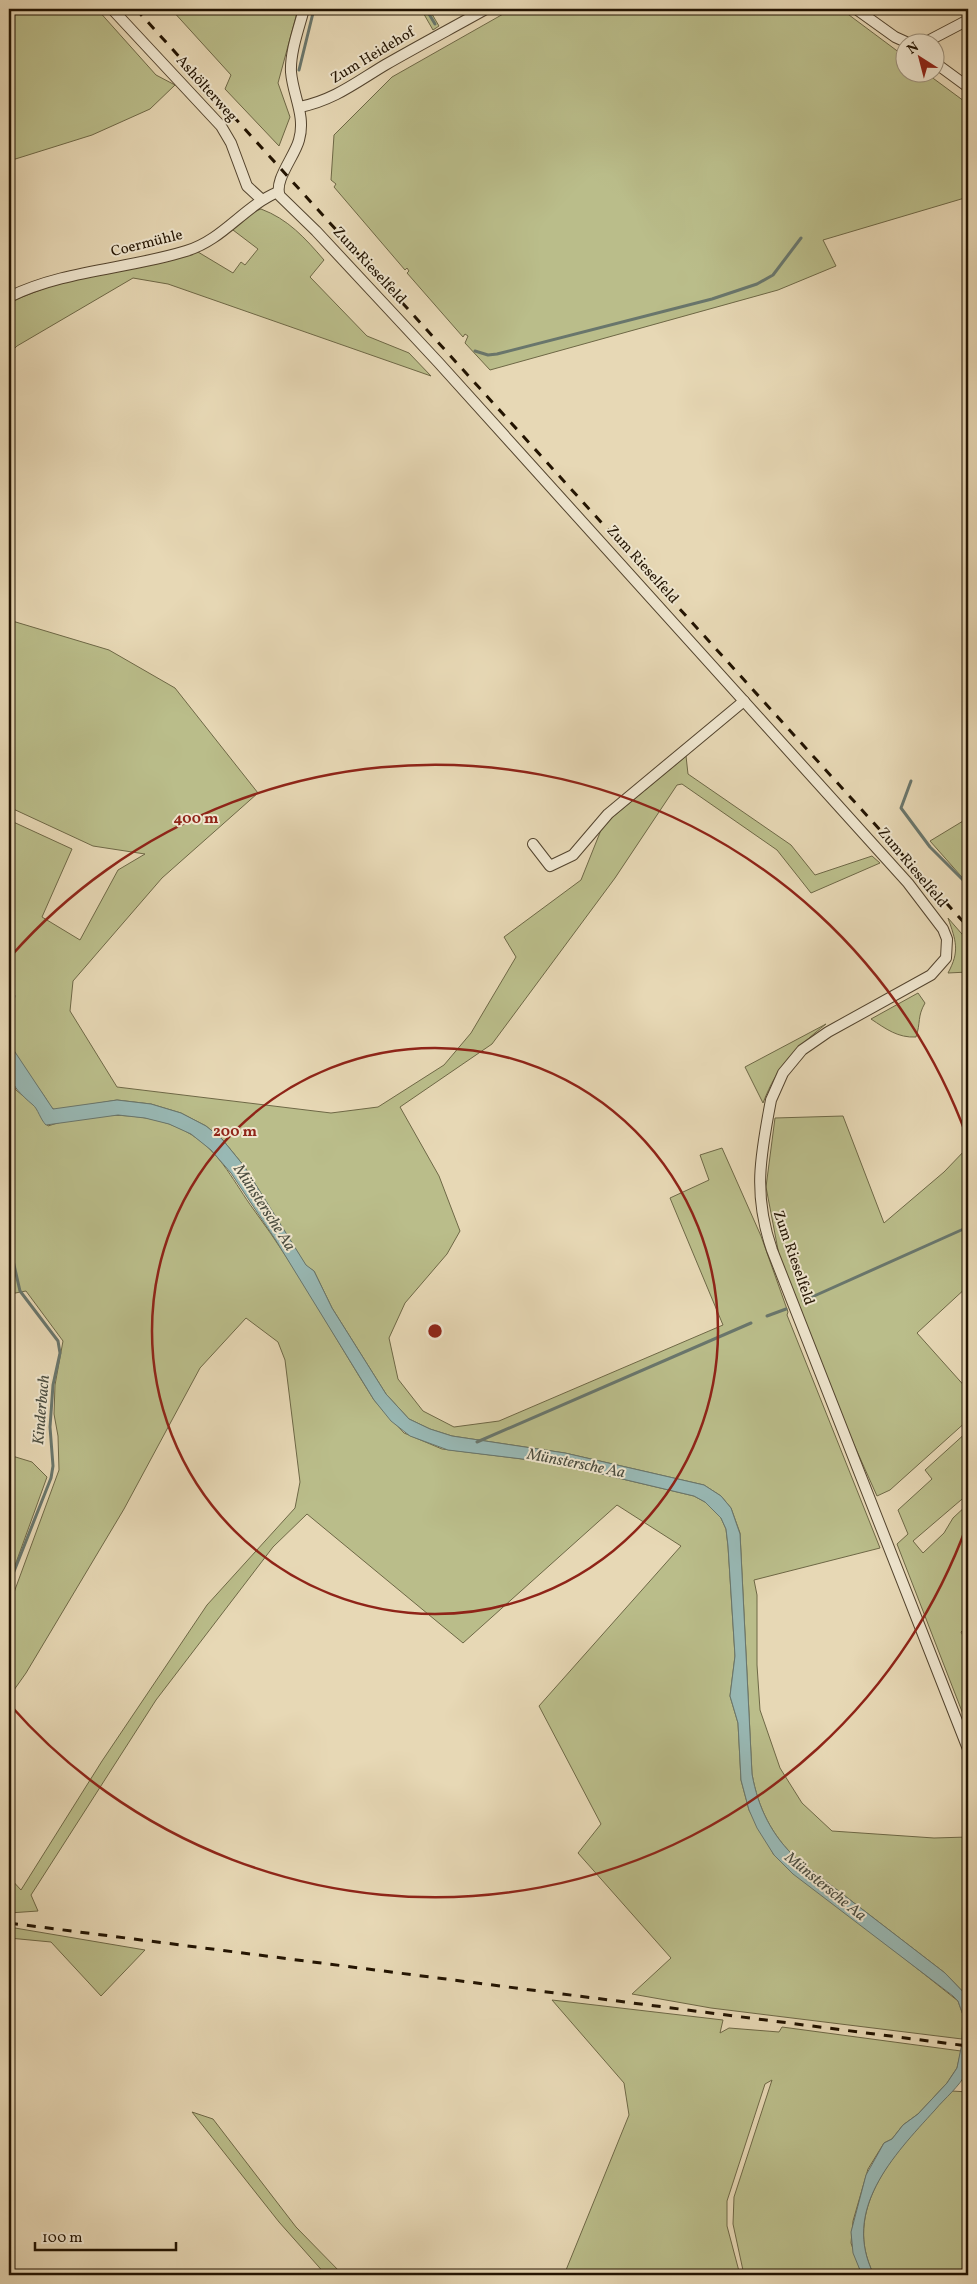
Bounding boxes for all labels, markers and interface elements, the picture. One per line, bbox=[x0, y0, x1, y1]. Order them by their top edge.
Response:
street label: Zum Heidehof bbox=[327, 22, 421, 89]
north arrow bbox=[894, 32, 944, 82]
text: N bbox=[904, 38, 923, 59]
street label: Ashölterweg bbox=[170, 51, 242, 127]
street label: Zum Rieselfeld bbox=[327, 223, 411, 309]
street label: Coermühle bbox=[109, 225, 185, 263]
street label: Zum Rieselfeld bbox=[601, 521, 683, 609]
text: 400 m bbox=[174, 809, 219, 830]
street label: Zum Rieselfeld bbox=[872, 823, 952, 913]
text: 200 m bbox=[213, 1122, 257, 1143]
water label: Münstersche Aa bbox=[227, 1160, 300, 1256]
street label: Zum Rieselfeld bbox=[767, 1208, 819, 1308]
centre of rings bbox=[426, 1322, 444, 1340]
water label: Kinderbach bbox=[28, 1374, 56, 1446]
water label: Münstersche Aa bbox=[524, 1444, 627, 1484]
water label: Münstersche Aa bbox=[779, 1847, 871, 1927]
scale bar bbox=[35, 2219, 176, 2251]
text: 100 m bbox=[42, 2228, 82, 2249]

